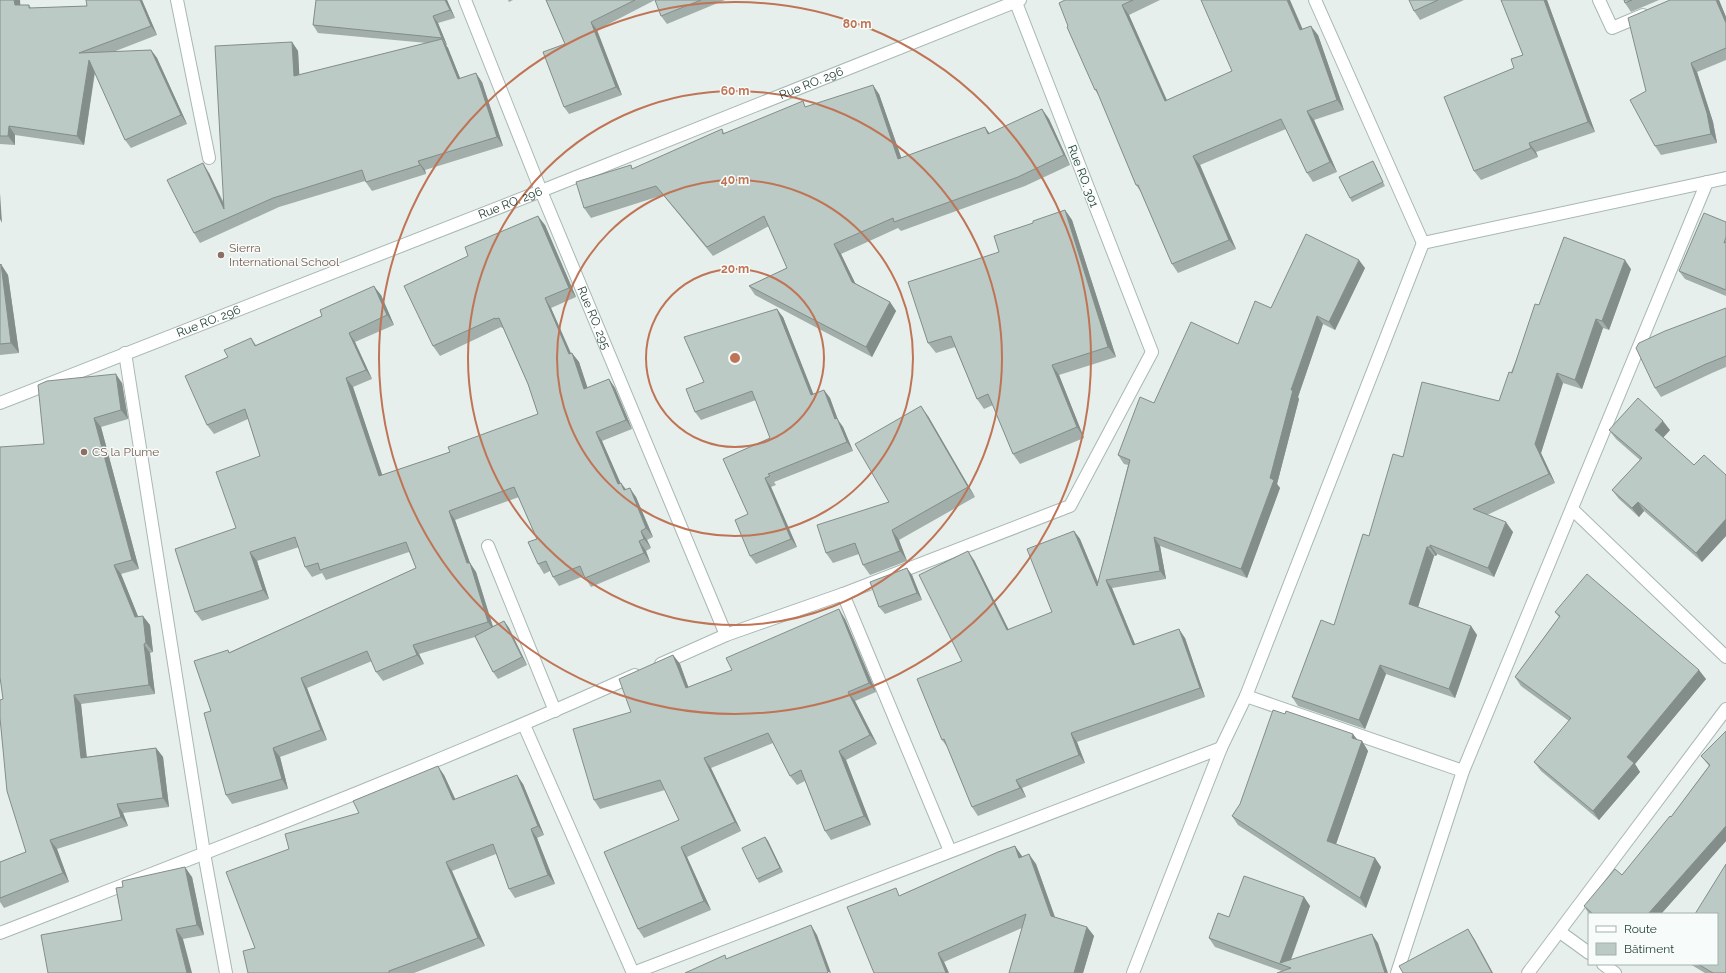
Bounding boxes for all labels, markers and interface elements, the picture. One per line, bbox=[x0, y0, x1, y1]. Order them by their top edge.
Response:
text: 80 m bbox=[843, 17, 871, 31]
street label: Rue RO. 296 bbox=[777, 64, 845, 102]
text: 60 m bbox=[721, 84, 749, 98]
street label: Rue RO. 301 bbox=[1065, 143, 1101, 209]
text: 40 m bbox=[721, 173, 749, 187]
street label: Rue RO. 296 bbox=[476, 184, 544, 222]
place label: Sierra International School bbox=[229, 241, 340, 269]
marker: Sierra International School bbox=[216, 250, 226, 260]
text: 20 m bbox=[721, 262, 749, 276]
street label: Rue RO. 295 bbox=[575, 284, 613, 352]
street label: Rue RO. 296 bbox=[175, 302, 243, 340]
centre of rings bbox=[728, 351, 742, 365]
place label: CS la Plume bbox=[92, 445, 159, 459]
marker: CS la Plume bbox=[79, 447, 89, 457]
legend bbox=[1588, 913, 1718, 965]
text: Route bbox=[1624, 922, 1657, 936]
text: Bâtiment bbox=[1624, 942, 1674, 956]

